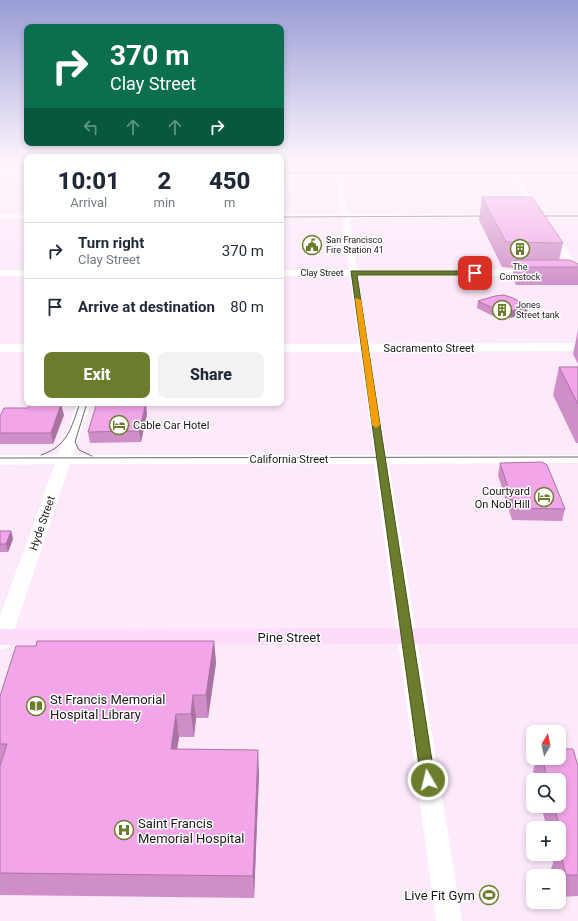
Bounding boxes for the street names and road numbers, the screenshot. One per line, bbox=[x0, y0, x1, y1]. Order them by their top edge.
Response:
street label: Clay Street bbox=[300, 268, 344, 278]
street label: Sacramento Street bbox=[384, 342, 475, 355]
street label: California Street bbox=[250, 453, 329, 466]
street label: Hyde Street bbox=[27, 494, 58, 552]
street label: Pine Street bbox=[258, 630, 320, 645]

